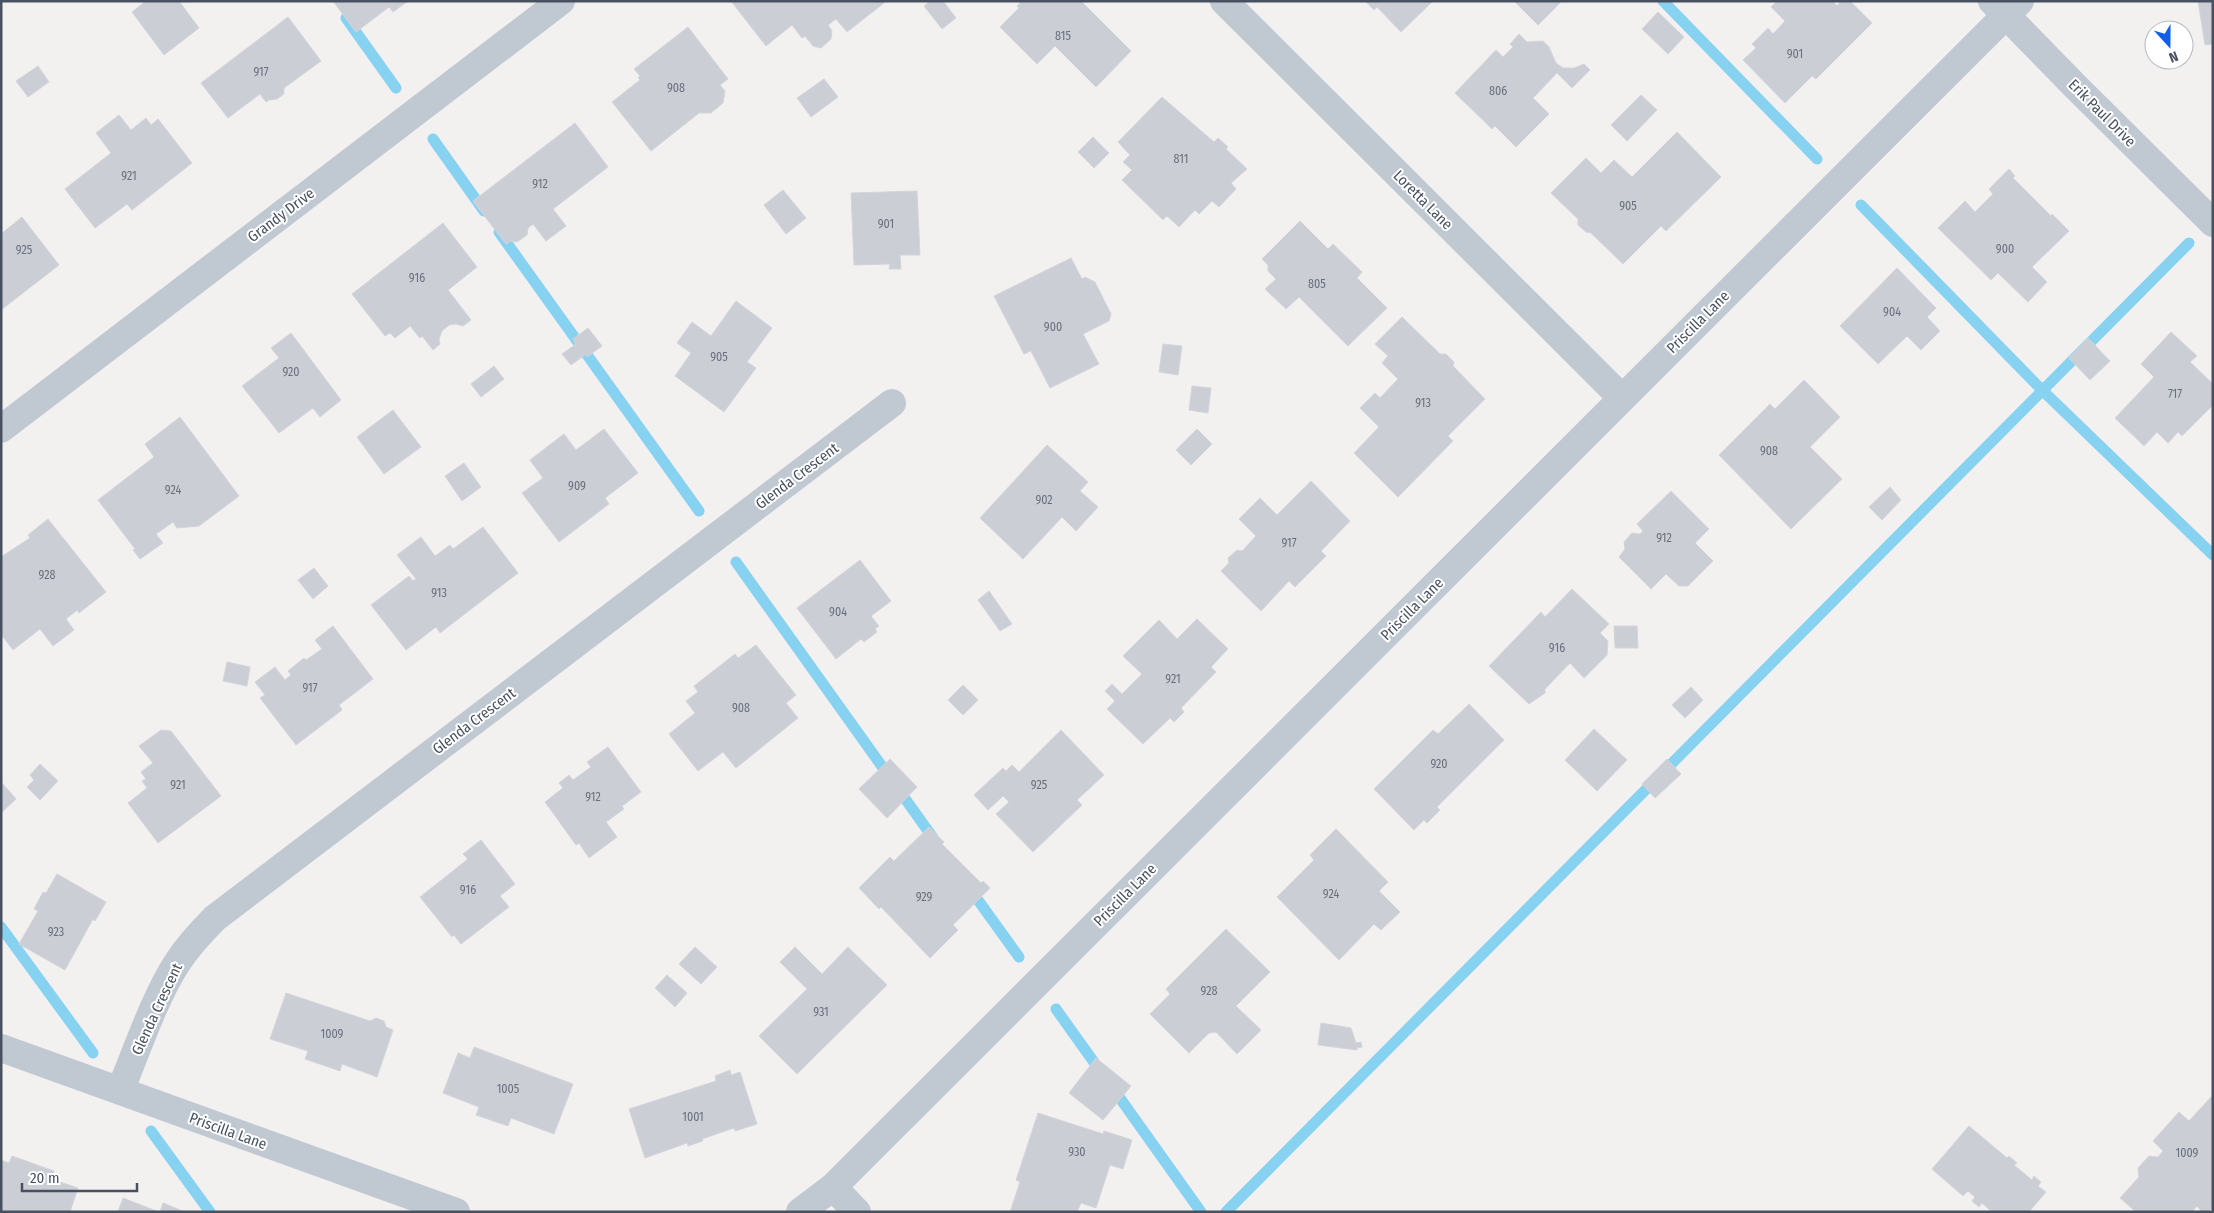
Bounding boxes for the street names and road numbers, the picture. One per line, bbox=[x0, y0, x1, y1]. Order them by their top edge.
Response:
street label: Erik Paul Drive bbox=[2065, 76, 2139, 150]
street label: Loretta Lane bbox=[1390, 167, 1456, 233]
street label: Grandy Drive bbox=[244, 184, 318, 246]
street label: Priscilla Lane bbox=[1663, 287, 1733, 357]
street label: Glenda Crescent bbox=[752, 439, 842, 513]
street label: Priscilla Lane bbox=[1377, 574, 1447, 644]
street label: Glenda Crescent bbox=[429, 684, 519, 758]
street label: Priscilla Lane bbox=[1090, 860, 1160, 930]
street label: Glenda Crescent bbox=[128, 960, 186, 1058]
street label: Priscilla Lane bbox=[187, 1109, 269, 1153]

